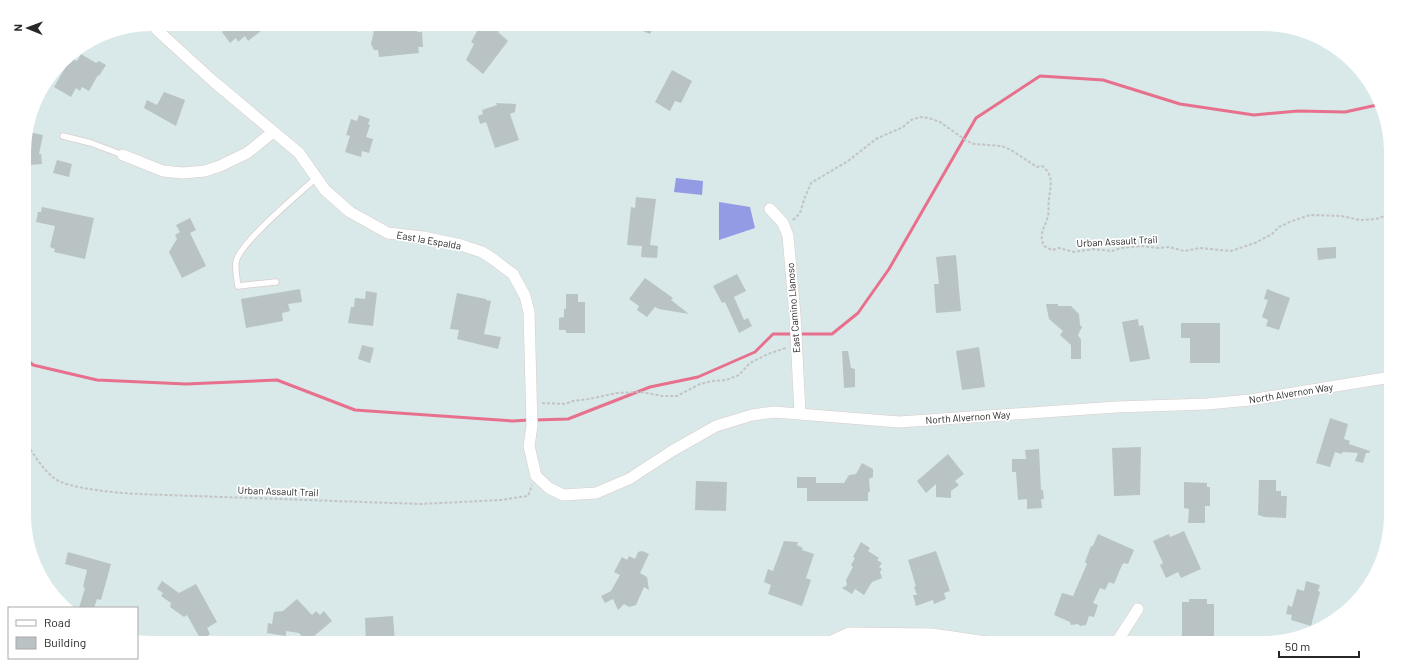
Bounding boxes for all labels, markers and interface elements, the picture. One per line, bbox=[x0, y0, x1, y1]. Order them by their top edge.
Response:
north arrow bbox=[8, 8, 48, 48]
text: N bbox=[11, 24, 24, 32]
street label: East la Espalda bbox=[396, 228, 462, 252]
street label: Urban Assault Trail bbox=[1076, 233, 1158, 249]
street label: East Camino Llanoso bbox=[784, 262, 802, 354]
street label: North Alvernon Way bbox=[1248, 380, 1334, 406]
street label: North Alvernon Way bbox=[925, 408, 1011, 426]
street label: Urban Assault Trail bbox=[237, 484, 319, 498]
legend bbox=[8, 607, 138, 659]
text: Road bbox=[44, 615, 71, 629]
scale bar bbox=[1279, 633, 1359, 659]
text: Building bbox=[44, 635, 86, 649]
text: 50 m bbox=[1285, 639, 1310, 653]

